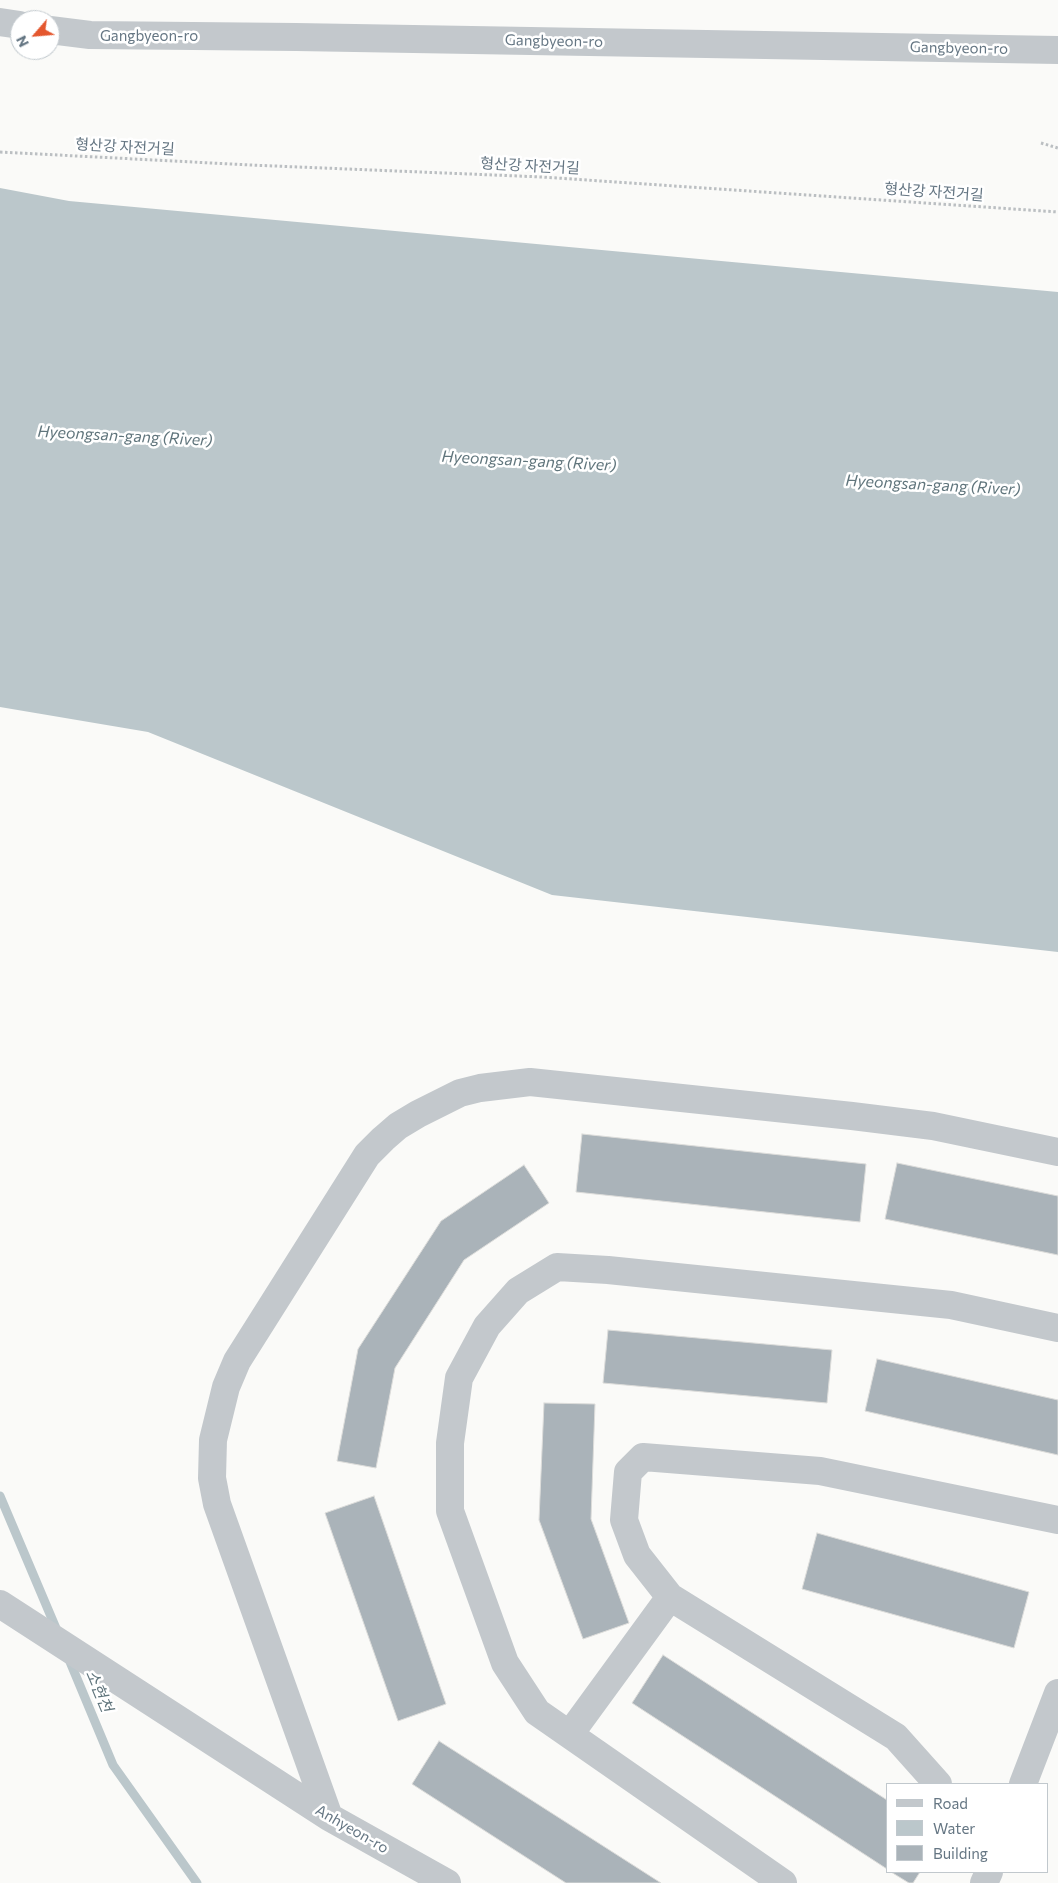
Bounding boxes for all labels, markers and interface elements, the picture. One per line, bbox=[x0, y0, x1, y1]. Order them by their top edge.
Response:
north arrow bbox=[10, 10, 60, 60]
street label: Gangbyeon-ro bbox=[100, 27, 198, 45]
street label: Gangbyeon-ro bbox=[505, 31, 603, 51]
text: N bbox=[12, 33, 32, 50]
street label: Gangbyeon-ro bbox=[910, 38, 1008, 58]
street label: 형산강 자전거길 bbox=[75, 135, 175, 159]
street label: 형산강 자전거길 bbox=[480, 154, 580, 178]
street label: 형산강 자전거길 bbox=[884, 180, 984, 204]
water label: Hyeongsan-gang (River) bbox=[37, 422, 213, 450]
water label: Hyeongsan-gang (River) bbox=[441, 447, 617, 475]
water label: Hyeongsan-gang (River) bbox=[845, 471, 1021, 499]
water label: 소현천 bbox=[82, 1667, 116, 1715]
legend bbox=[886, 1783, 1048, 1873]
text: Road bbox=[933, 1794, 968, 1812]
street label: Anhyeon-ro bbox=[312, 1801, 392, 1857]
text: Water bbox=[933, 1819, 975, 1837]
text: Building bbox=[933, 1844, 988, 1862]

